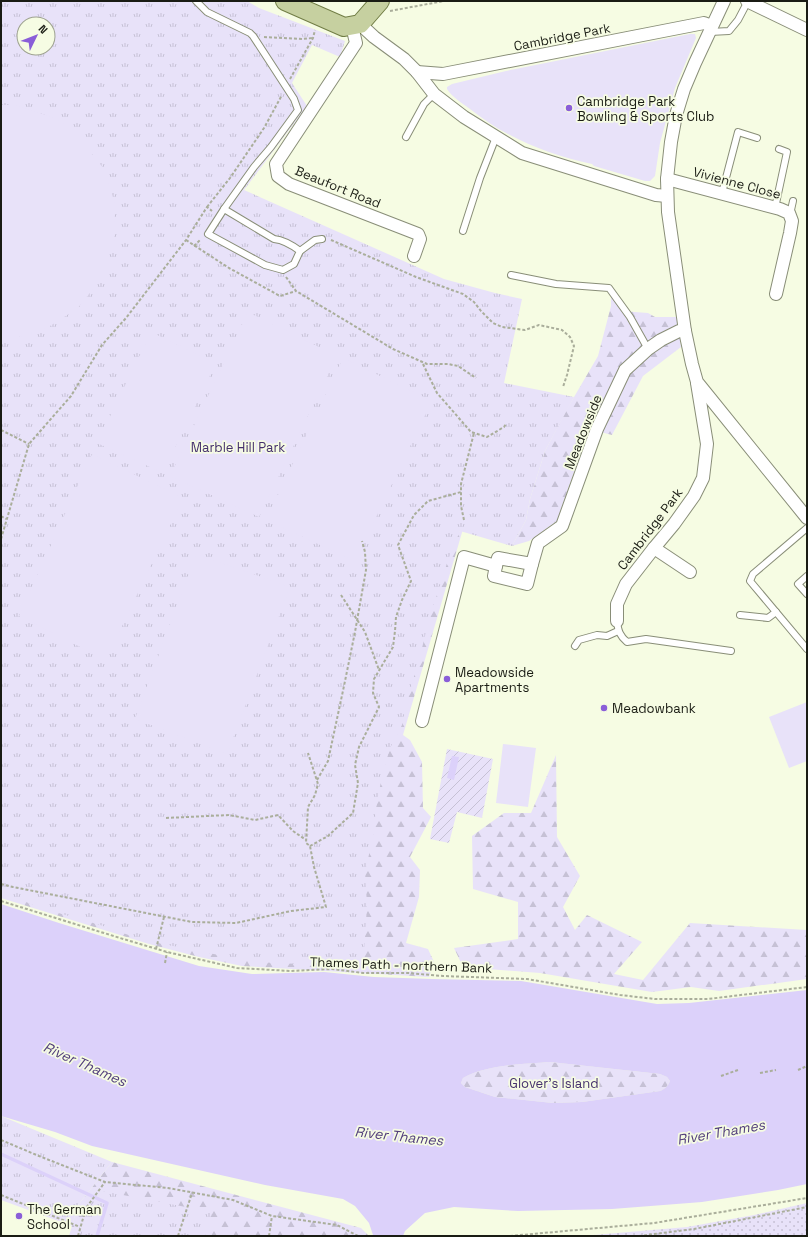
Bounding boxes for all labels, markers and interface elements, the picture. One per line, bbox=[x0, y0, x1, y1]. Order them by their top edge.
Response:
north arrow bbox=[16, 16, 56, 56]
street label: Cambridge Park bbox=[512, 19, 612, 55]
text: N bbox=[36, 22, 51, 37]
place label: Cambridge Park Bowling & Sports Club bbox=[577, 93, 714, 125]
marker: Cambridge Park Bowling & Sports Club bbox=[564, 103, 574, 113]
street label: Beaufort Road bbox=[293, 162, 383, 212]
street label: Vivienne Close bbox=[691, 163, 783, 203]
street label: Meadowside bbox=[560, 392, 606, 472]
park label: Marble Hill Park bbox=[191, 439, 285, 456]
street label: Cambridge Park bbox=[614, 485, 686, 573]
place label: Meadowside Apartments bbox=[455, 664, 534, 696]
marker: Meadowside Apartments bbox=[442, 674, 452, 684]
place label: Meadowbank bbox=[612, 700, 696, 717]
marker: Meadowbank bbox=[599, 703, 609, 713]
street label: Thames Path - northern Bank bbox=[310, 953, 492, 977]
water label: River Thames bbox=[41, 1038, 130, 1091]
park label: Glover's Island bbox=[509, 1075, 599, 1092]
water label: River Thames bbox=[676, 1115, 767, 1149]
water label: River Thames bbox=[354, 1122, 445, 1150]
place label: The German School bbox=[27, 1201, 101, 1233]
marker: The German School bbox=[14, 1211, 24, 1221]

